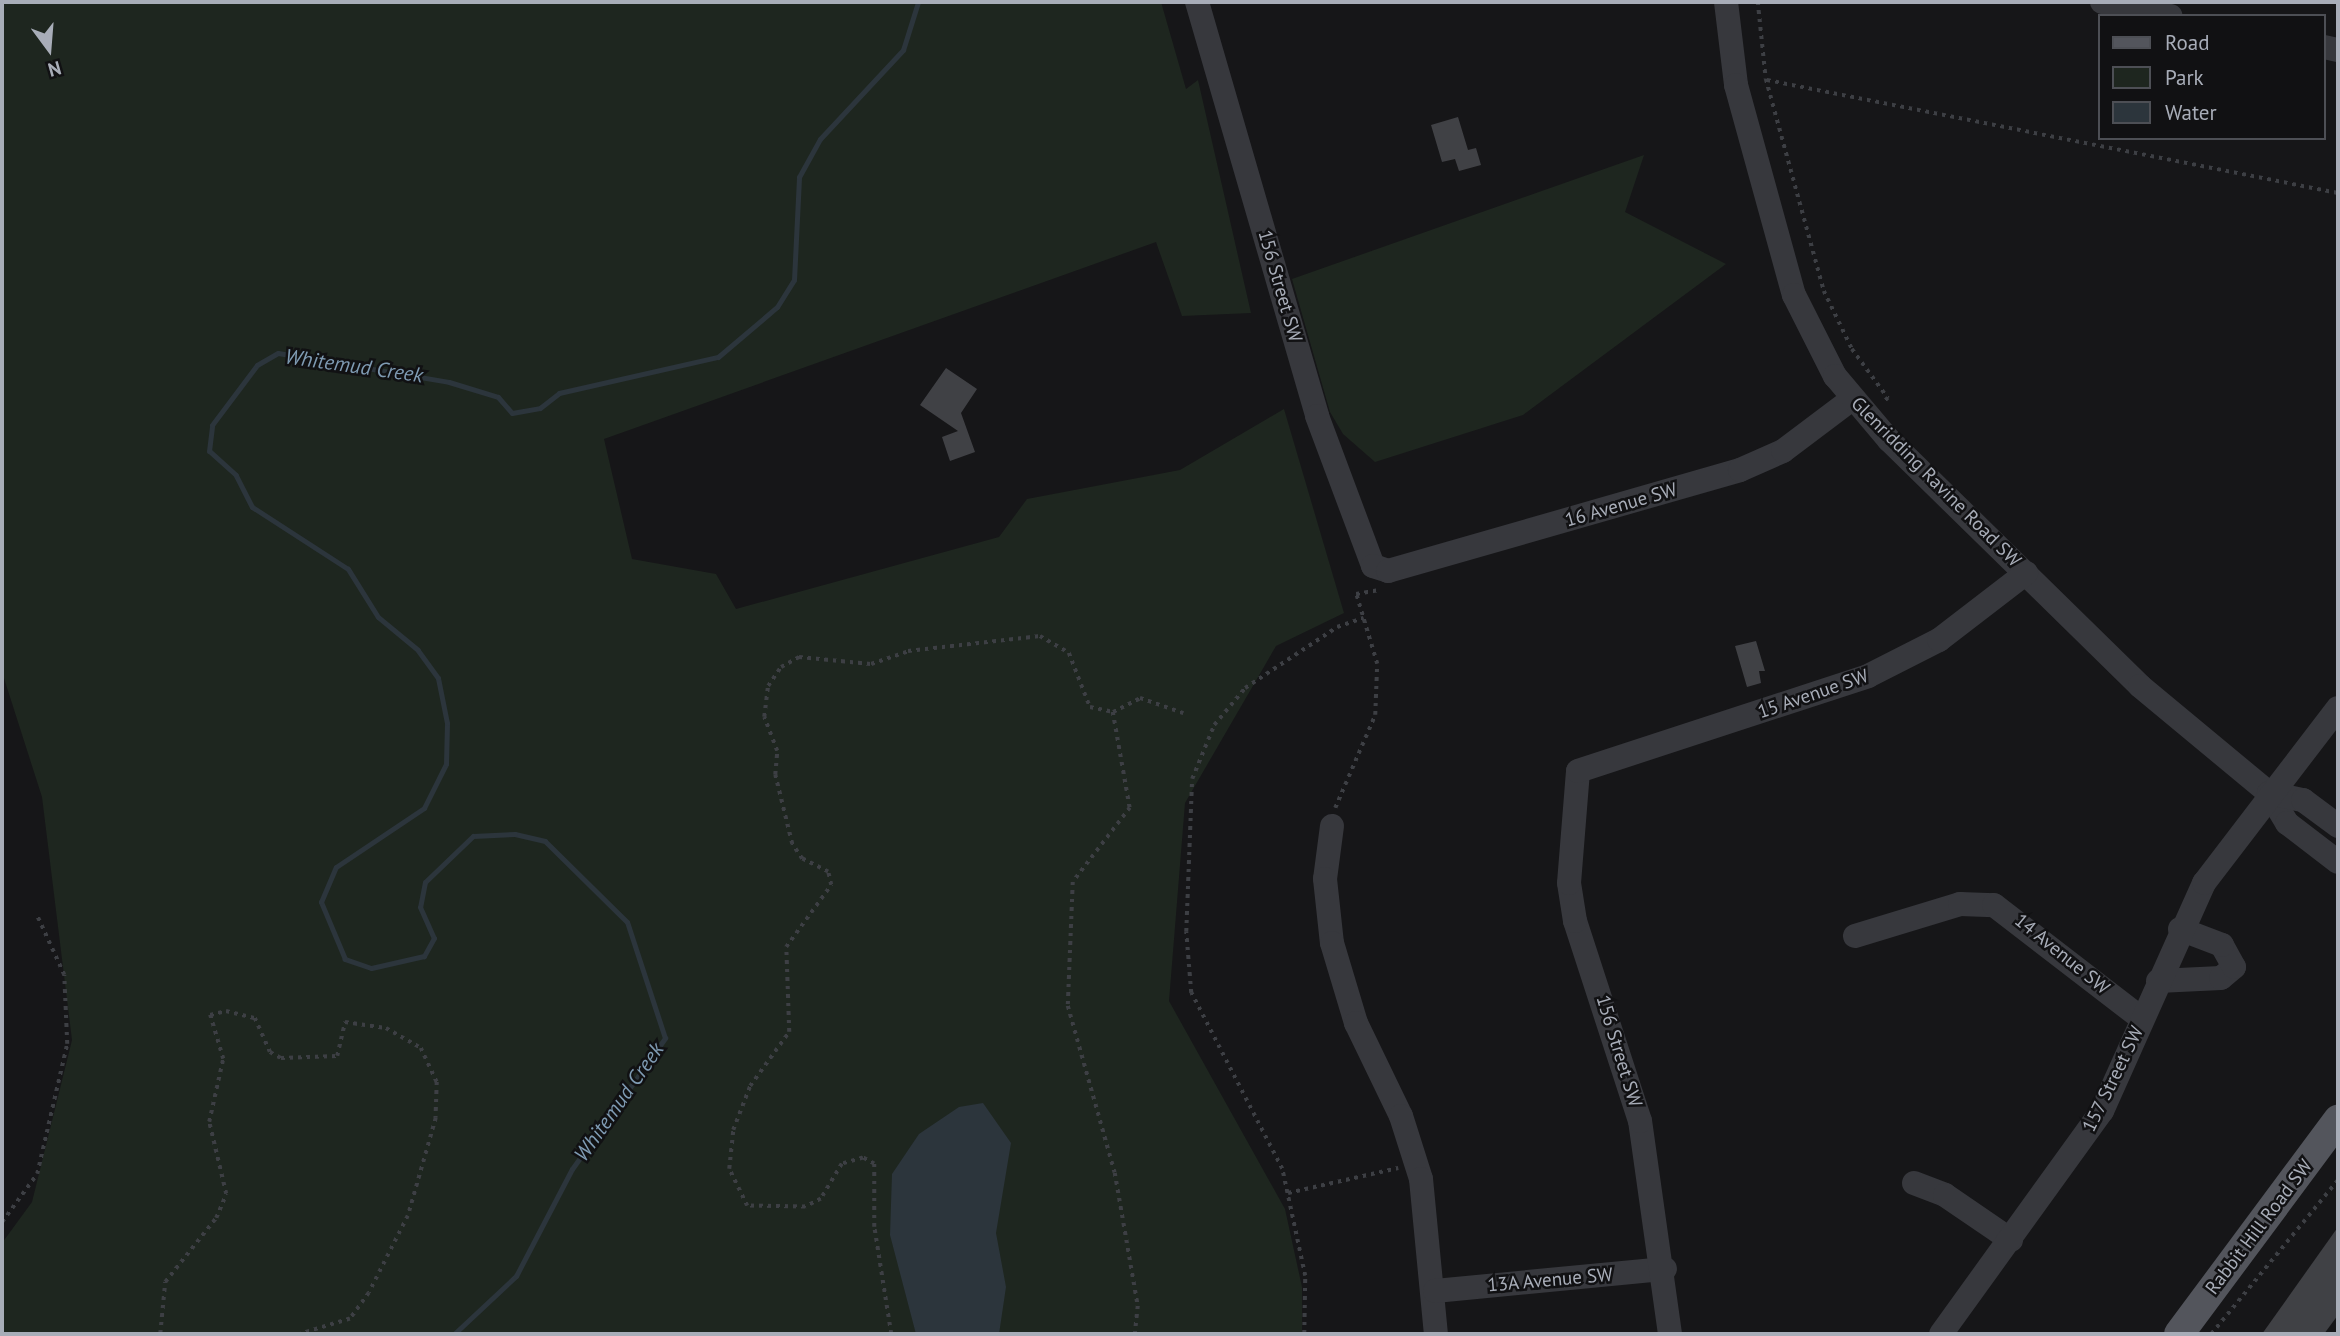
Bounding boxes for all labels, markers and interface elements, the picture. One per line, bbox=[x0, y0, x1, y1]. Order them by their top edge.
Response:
north arrow bbox=[14, 14, 84, 84]
legend bbox=[2098, 14, 2326, 140]
text: Road bbox=[2165, 29, 2209, 56]
text: N bbox=[45, 56, 64, 82]
text: Park bbox=[2165, 64, 2204, 91]
text: Water bbox=[2165, 99, 2217, 126]
street label: 156 Street SW bbox=[1253, 227, 1307, 345]
water label: Whitemud Creek bbox=[283, 344, 425, 388]
street label: Glenridding Ravine Road SW bbox=[1846, 392, 2026, 572]
street label: 16 Avenue SW bbox=[1562, 478, 1680, 532]
street label: 15 Avenue SW bbox=[1754, 664, 1872, 724]
street label: 14 Avenue SW bbox=[2010, 909, 2114, 999]
street label: 156 Street SW bbox=[1591, 992, 1647, 1110]
street label: 157 Street SW bbox=[2077, 1022, 2149, 1136]
water label: Whitemud Creek bbox=[569, 1038, 669, 1166]
street label: Rabbit Hill Road SW bbox=[2201, 1155, 2317, 1299]
street label: 13A Avenue SW bbox=[1486, 1263, 1614, 1297]

